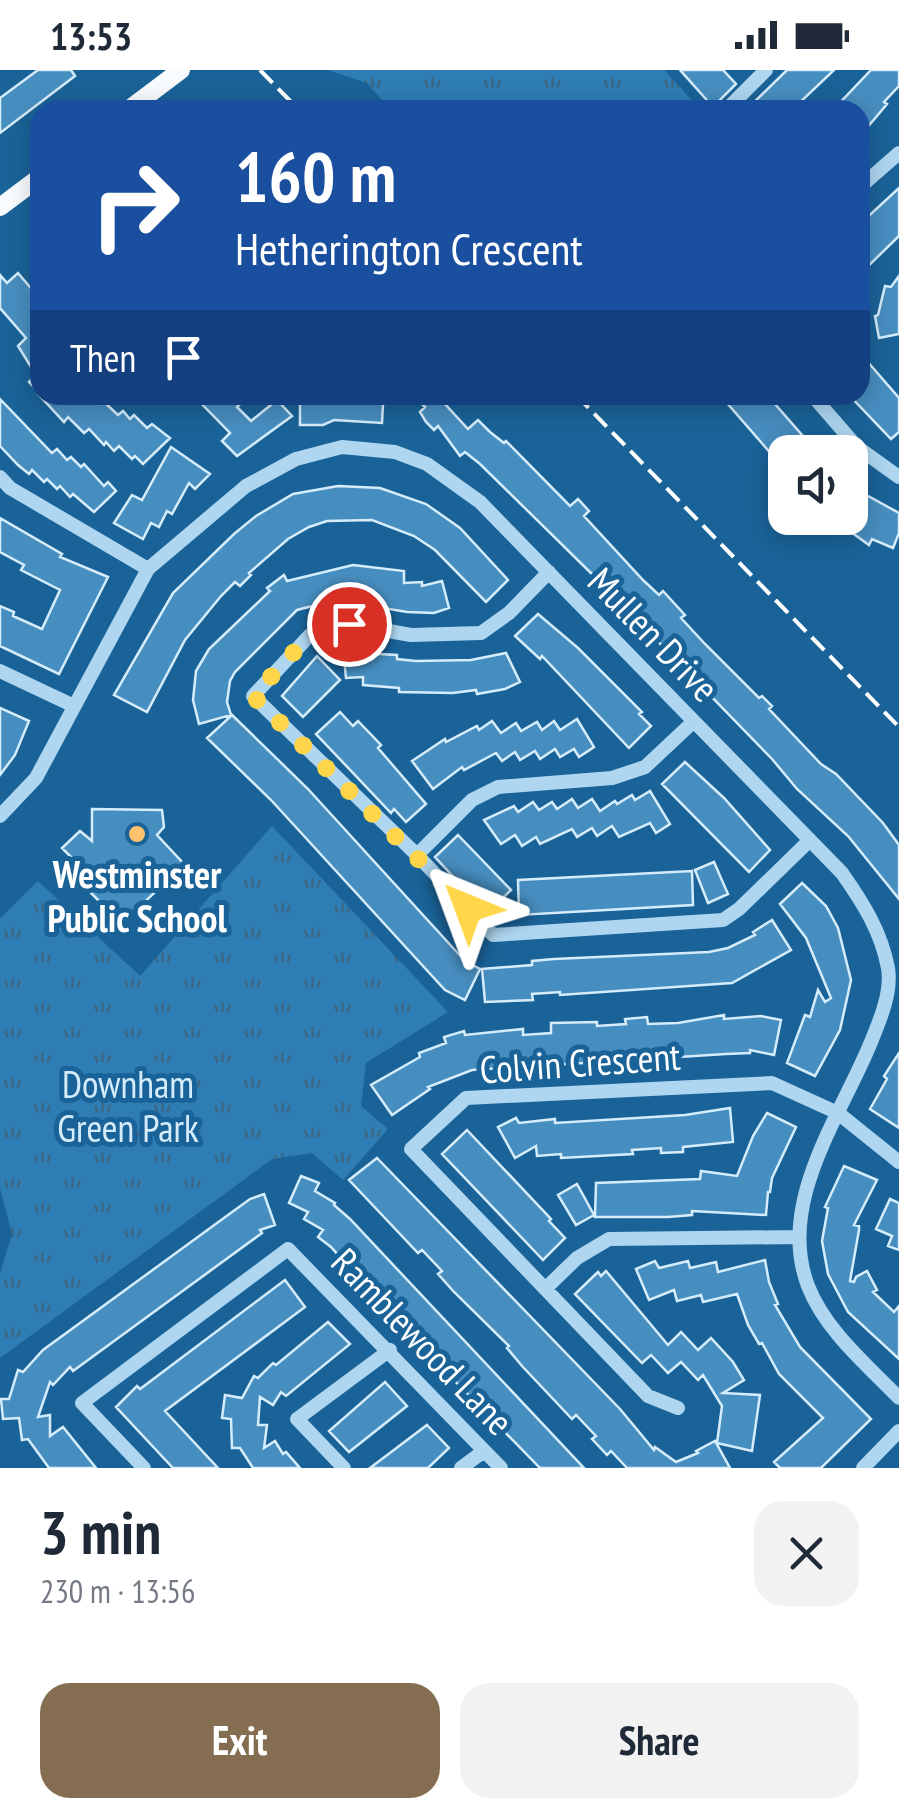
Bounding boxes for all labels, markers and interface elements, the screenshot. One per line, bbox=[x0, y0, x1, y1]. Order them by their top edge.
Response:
text: 13:53 bbox=[50, 11, 132, 60]
text: 160 m bbox=[235, 131, 396, 221]
icon: right bbox=[70, 140, 200, 270]
text: Hetherington Crescent bbox=[235, 219, 583, 277]
icon: arrive bbox=[156, 330, 211, 385]
text: Then bbox=[70, 333, 136, 382]
map controls bbox=[768, 435, 868, 535]
button: sound bbox=[768, 435, 868, 535]
street label: Mullen Drive bbox=[578, 557, 730, 711]
pin bbox=[307, 582, 392, 667]
icon: arrive bbox=[322, 597, 377, 652]
marker: Westminster Public School bbox=[126, 823, 148, 845]
place label: Westminster Public School bbox=[47, 849, 227, 942]
position arrow bbox=[416, 856, 520, 960]
street label: Colvin Crescent bbox=[478, 1031, 682, 1093]
park label: Downham Green Park bbox=[57, 1059, 199, 1152]
street label: Ramblewood Lane bbox=[322, 1237, 524, 1445]
text: 3 min bbox=[40, 1493, 161, 1571]
button: close bbox=[754, 1501, 859, 1606]
text: 230 m · 13:56 bbox=[40, 1570, 195, 1612]
button: Exit bbox=[40, 1683, 440, 1798]
button: Share bbox=[460, 1683, 859, 1798]

